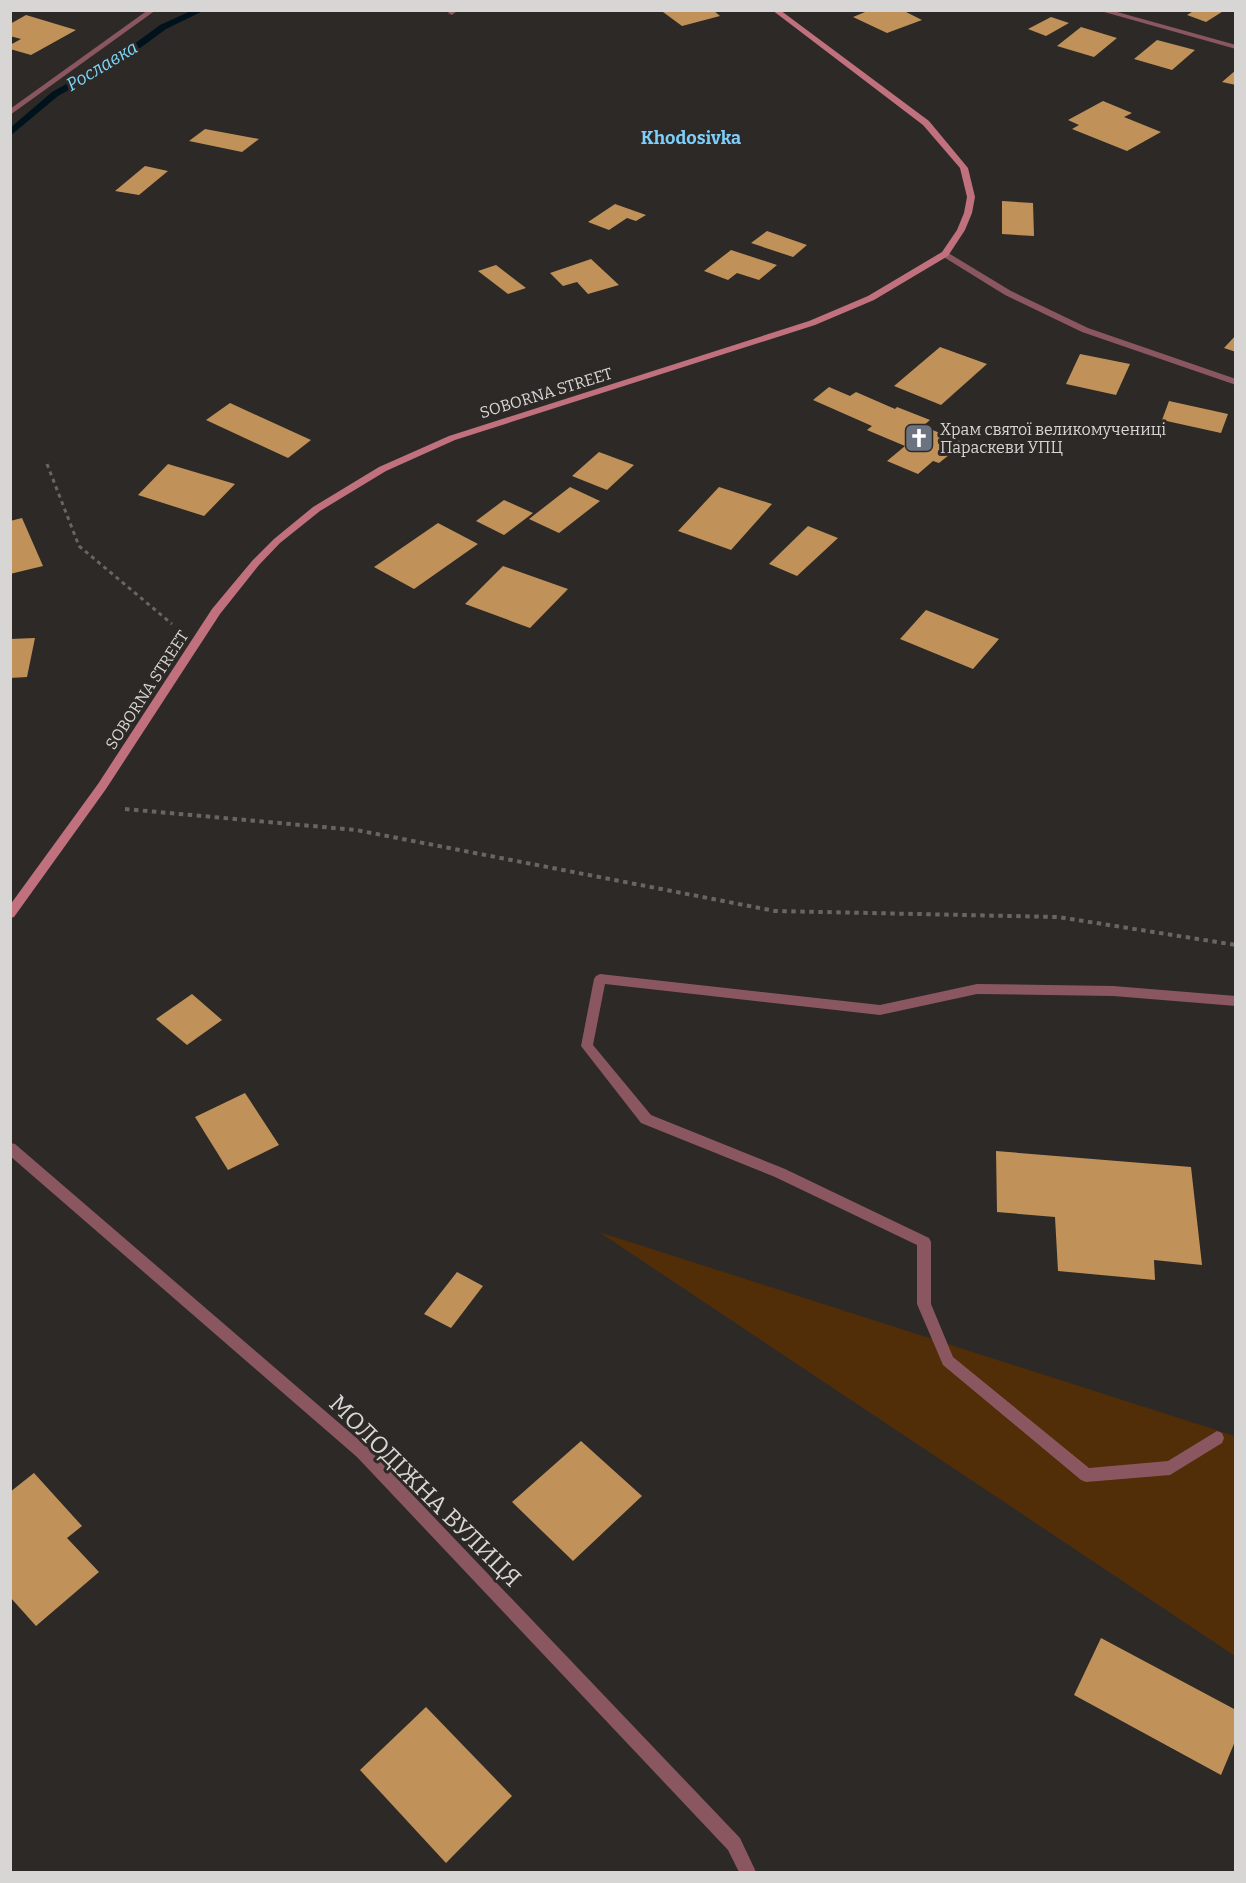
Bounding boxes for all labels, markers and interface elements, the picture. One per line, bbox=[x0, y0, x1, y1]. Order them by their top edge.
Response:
water label: Рославка bbox=[62, 36, 142, 96]
district label: Khodosivka bbox=[641, 127, 741, 149]
street label: SOBORNA STREET bbox=[477, 364, 615, 422]
place label: Храм святої великомучениці Параскеви УПЦ bbox=[940, 420, 1166, 457]
church icon: Храм святої великомучениці Параскеви УПЦ bbox=[903, 422, 935, 454]
street label: SOBORNA STREET bbox=[101, 627, 193, 753]
street label: МОЛОДІЖНА ВУЛИЦЯ bbox=[323, 1389, 527, 1593]

